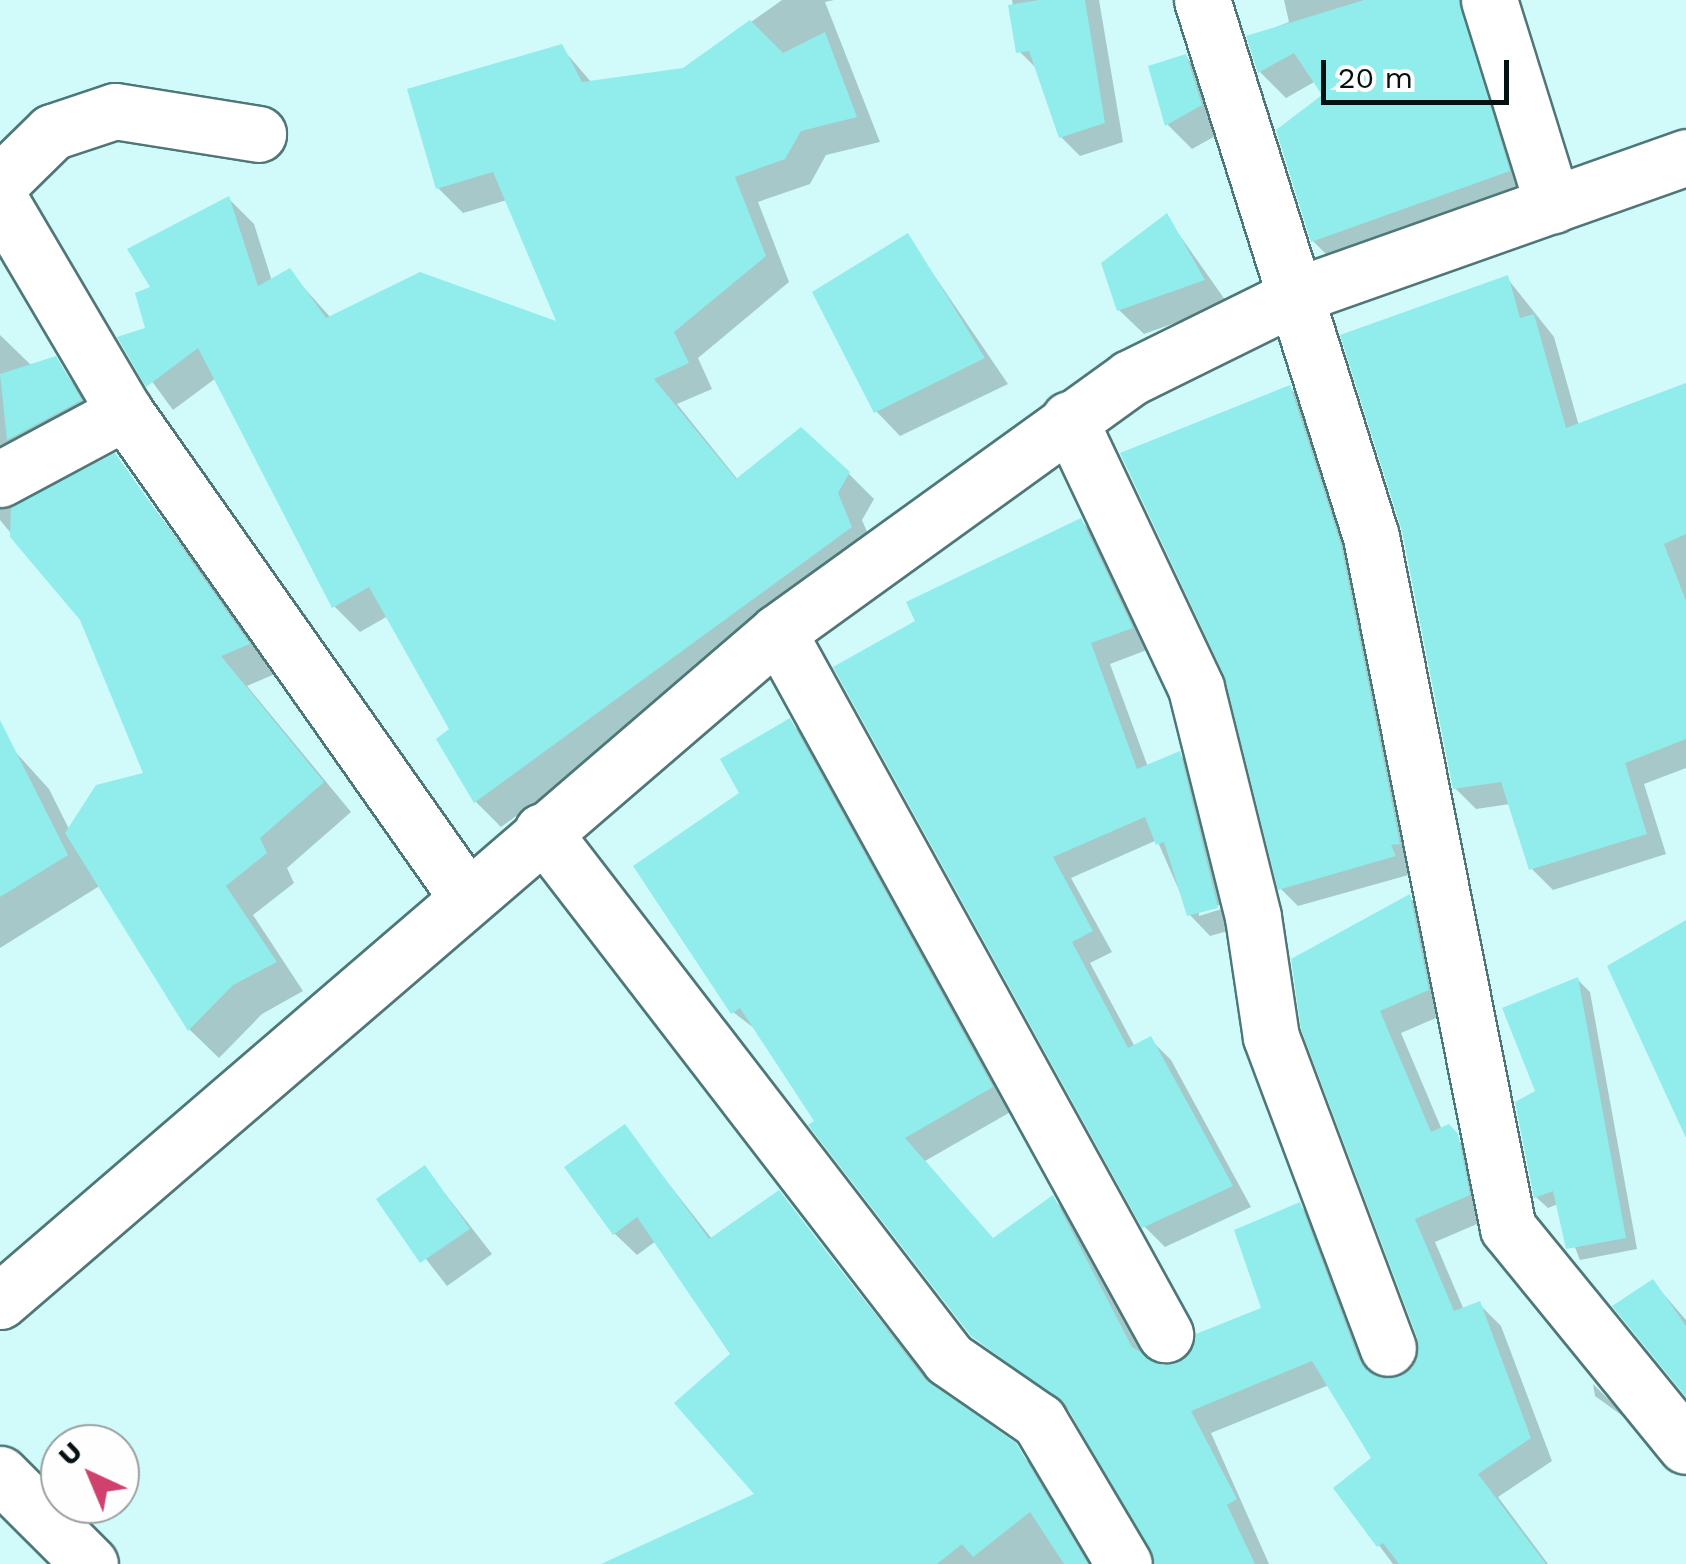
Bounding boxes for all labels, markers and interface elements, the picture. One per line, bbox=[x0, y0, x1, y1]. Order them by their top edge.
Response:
scale bar bbox=[1326, 40, 1514, 102]
text: 20 m bbox=[1338, 60, 1413, 95]
north arrow bbox=[40, 1424, 140, 1524]
text: U bbox=[52, 1435, 89, 1472]

